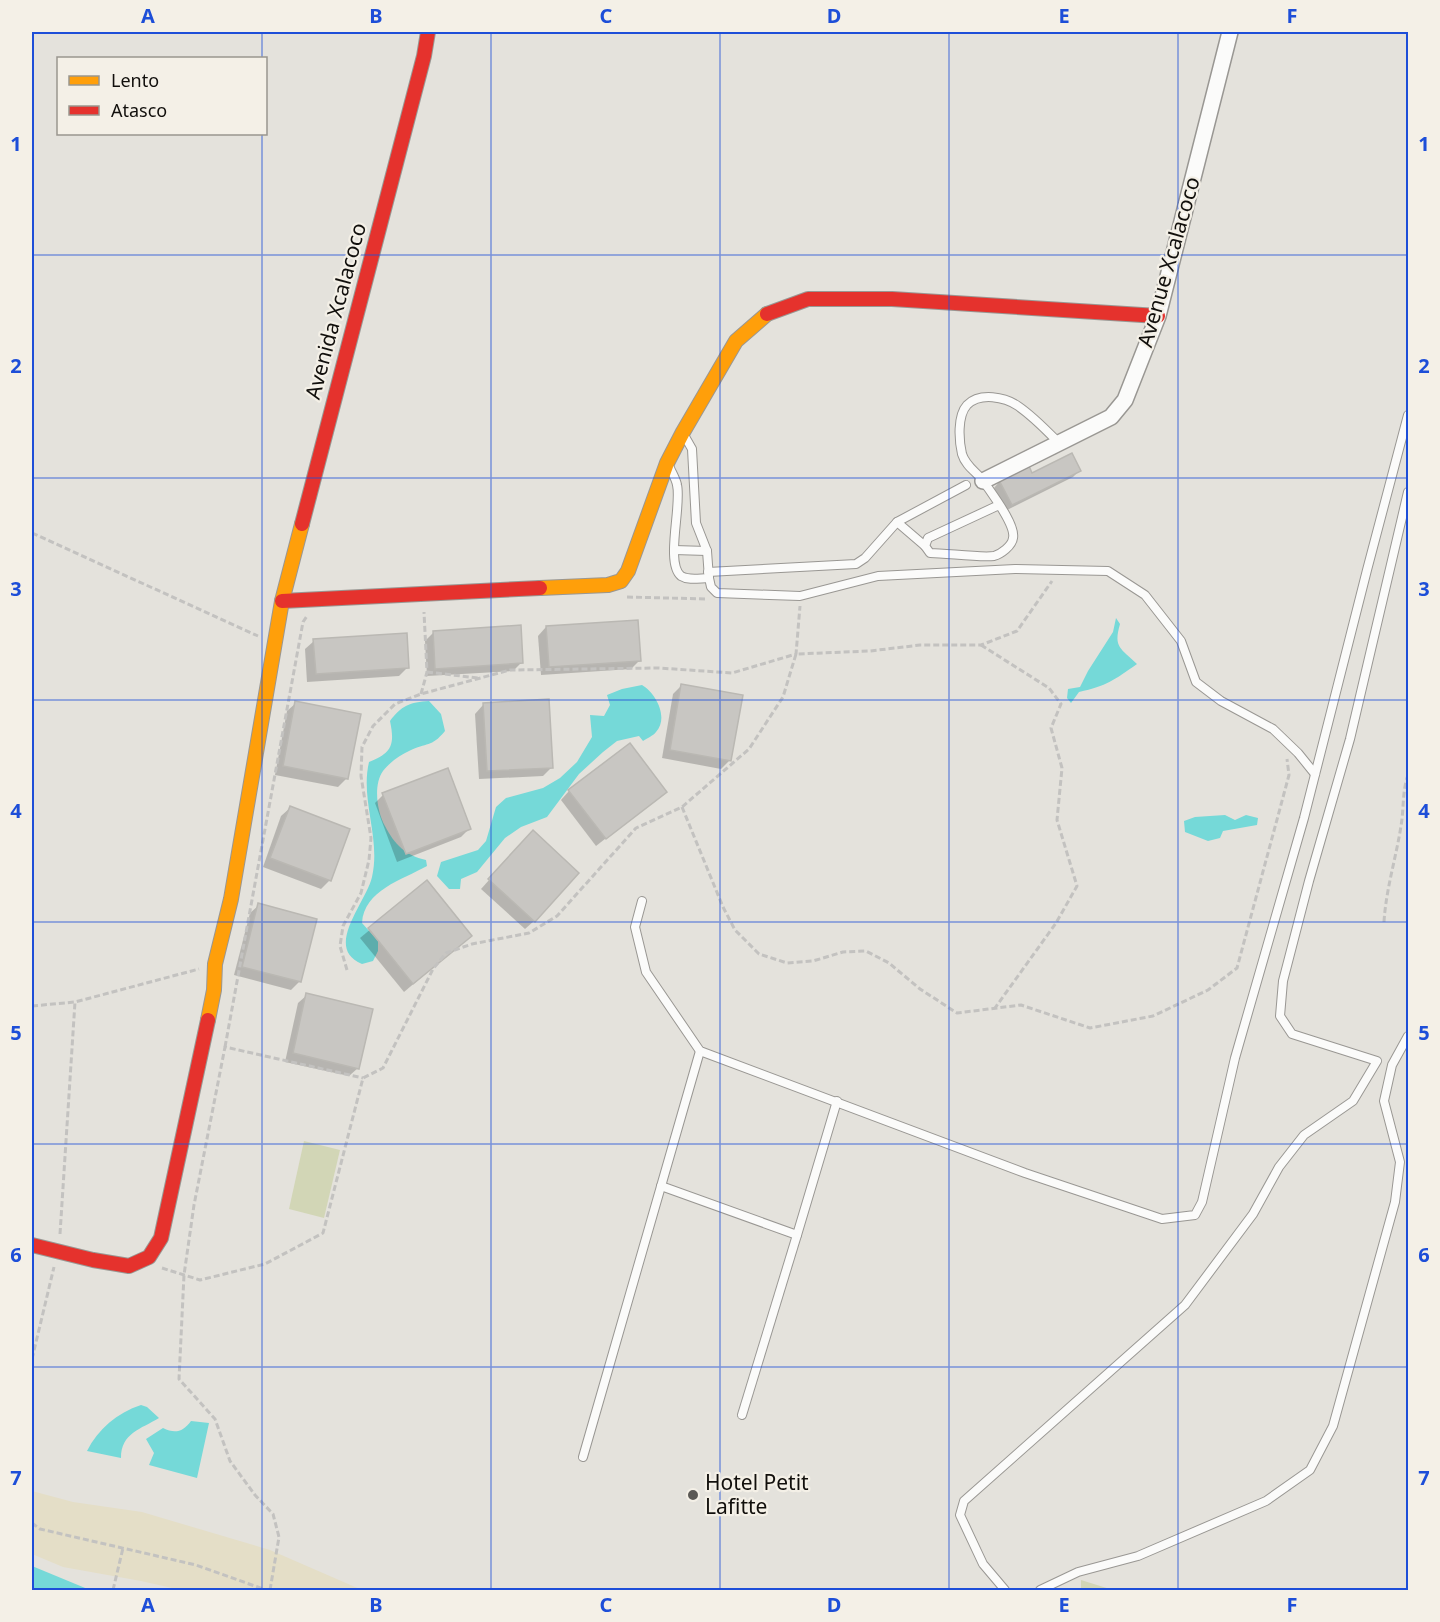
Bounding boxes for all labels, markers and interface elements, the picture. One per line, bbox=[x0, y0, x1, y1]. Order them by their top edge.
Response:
text: A bbox=[141, 2, 155, 29]
text: B bbox=[369, 2, 383, 29]
text: C bbox=[600, 2, 613, 29]
text: D bbox=[827, 2, 841, 29]
text: E bbox=[1058, 2, 1070, 29]
text: F bbox=[1287, 2, 1297, 29]
legend bbox=[57, 57, 267, 135]
text: Lento bbox=[111, 68, 159, 92]
text: Atasco bbox=[111, 98, 167, 122]
text: 1 bbox=[10, 130, 22, 157]
text: 1 bbox=[1418, 130, 1430, 157]
street label: Avenue Xcalacoco bbox=[1130, 173, 1206, 350]
street label: Avenida Xcalacoco bbox=[298, 219, 372, 402]
text: 2 bbox=[10, 352, 22, 379]
text: 2 bbox=[1418, 352, 1430, 379]
text: 3 bbox=[10, 575, 22, 602]
text: 3 bbox=[1418, 575, 1430, 602]
text: 4 bbox=[10, 797, 22, 824]
text: 4 bbox=[1418, 797, 1430, 824]
text: 5 bbox=[10, 1019, 22, 1046]
text: 5 bbox=[1418, 1019, 1430, 1046]
text: 6 bbox=[10, 1241, 22, 1268]
text: 6 bbox=[1418, 1241, 1430, 1268]
text: 7 bbox=[10, 1464, 22, 1491]
text: 7 bbox=[1418, 1464, 1430, 1491]
place label: Hotel Petit Lafitte bbox=[705, 1468, 809, 1520]
marker: Hotel Petit Lafitte bbox=[686, 1488, 700, 1502]
text: A bbox=[141, 1591, 155, 1618]
text: B bbox=[369, 1591, 383, 1618]
text: C bbox=[600, 1591, 613, 1618]
text: D bbox=[827, 1591, 841, 1618]
text: E bbox=[1058, 1591, 1070, 1618]
text: F bbox=[1287, 1591, 1297, 1618]

